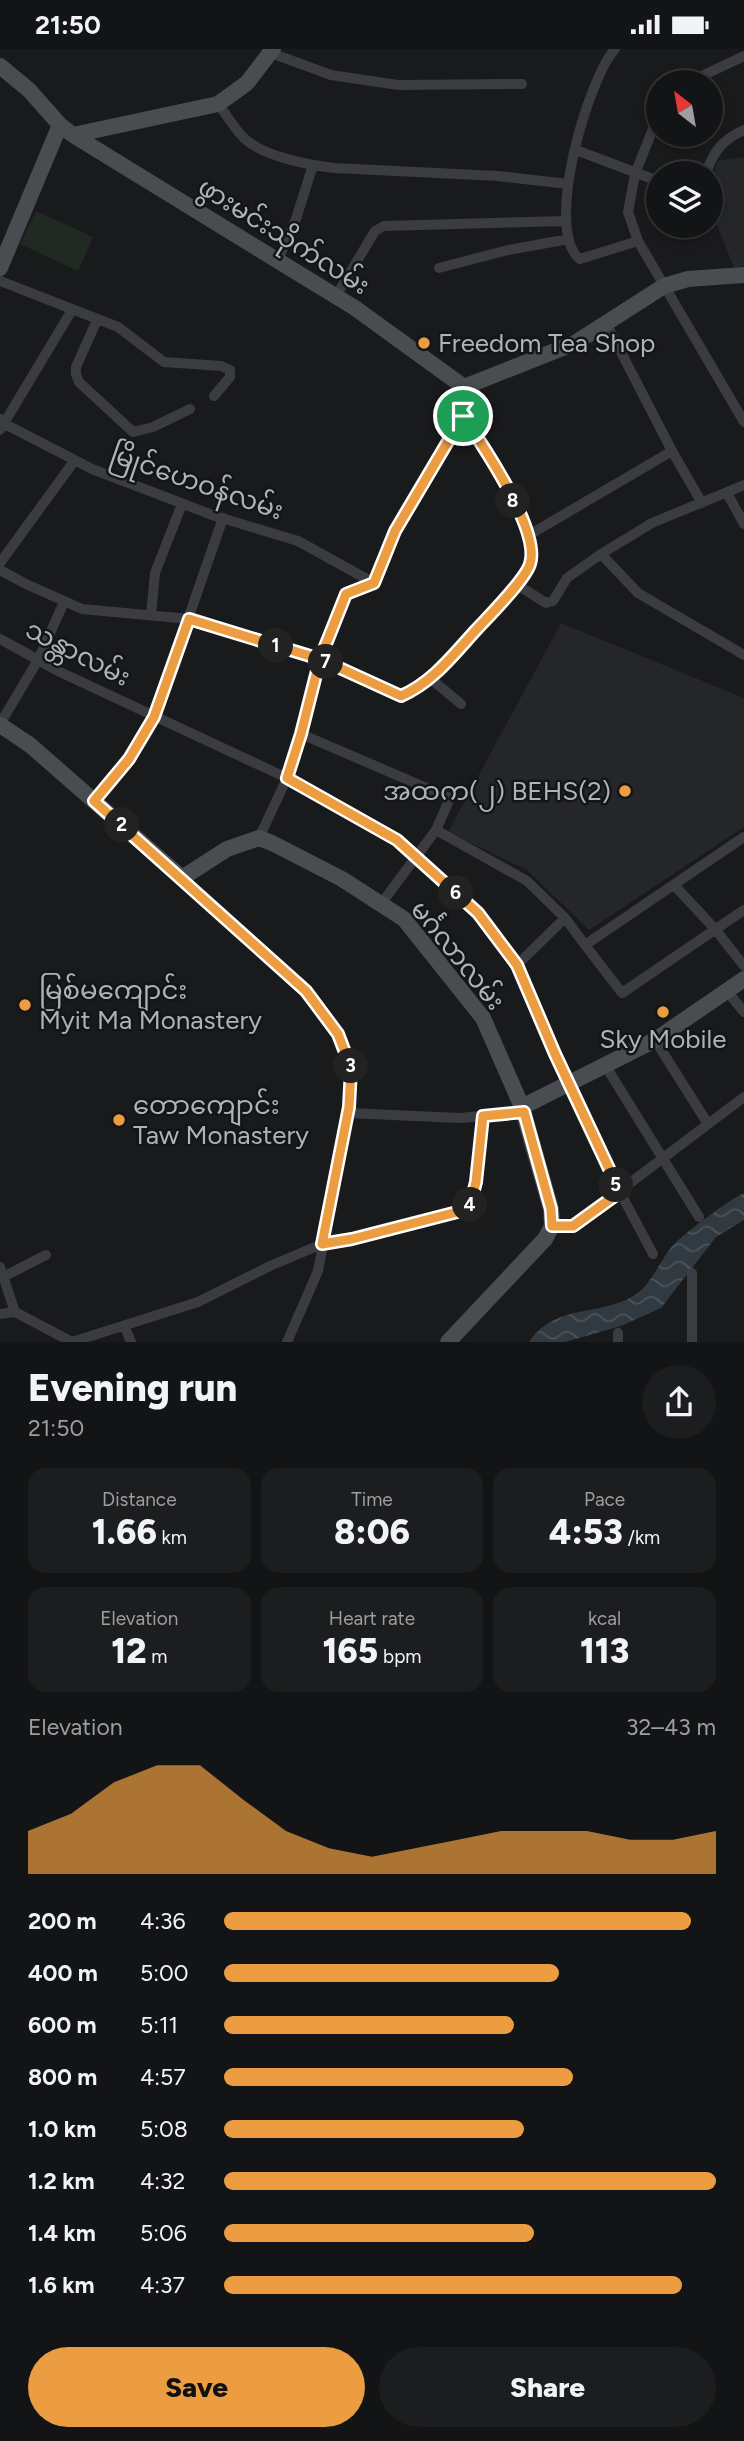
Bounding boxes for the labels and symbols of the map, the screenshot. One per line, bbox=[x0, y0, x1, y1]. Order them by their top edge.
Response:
north arrow bbox=[646, 70, 723, 147]
street label: ဖွားမင်းသိုက်လမ်း bbox=[190, 170, 376, 306]
place label: Freedom Tea Shop bbox=[438, 327, 655, 359]
marker: Freedom Tea Shop bbox=[416, 335, 432, 351]
pin bbox=[433, 386, 493, 446]
street label: မြိုင်ဟေဝန်လမ်း bbox=[105, 437, 288, 531]
pin: 8 bbox=[496, 483, 530, 519]
street label: သန္တာလမ်း bbox=[18, 612, 136, 697]
pin: 1 bbox=[258, 629, 294, 663]
pin: 7 bbox=[308, 645, 344, 679]
place label: အထက(၂) BEHS(2) bbox=[383, 775, 611, 812]
marker: အထက(၂) BEHS(2) bbox=[617, 783, 633, 799]
pin: 2 bbox=[104, 807, 140, 843]
pin: 6 bbox=[438, 875, 474, 911]
street label: မင်္ဂလာလမ်း bbox=[404, 893, 513, 1016]
place label: မြစ်မကျောင်း Myit Ma Monastery bbox=[39, 973, 262, 1036]
marker: မြစ်မကျောင်း Myit Ma Monastery bbox=[17, 997, 33, 1013]
marker: Sky Mobile bbox=[655, 1004, 671, 1020]
place label: Sky Mobile bbox=[600, 1023, 726, 1055]
pin: 3 bbox=[334, 1049, 368, 1083]
place label: တောကျောင်း Taw Monastery bbox=[133, 1088, 309, 1151]
marker: တောကျောင်း Taw Monastery bbox=[111, 1112, 127, 1128]
pin: 5 bbox=[598, 1167, 634, 1203]
pin: 4 bbox=[452, 1187, 488, 1223]

